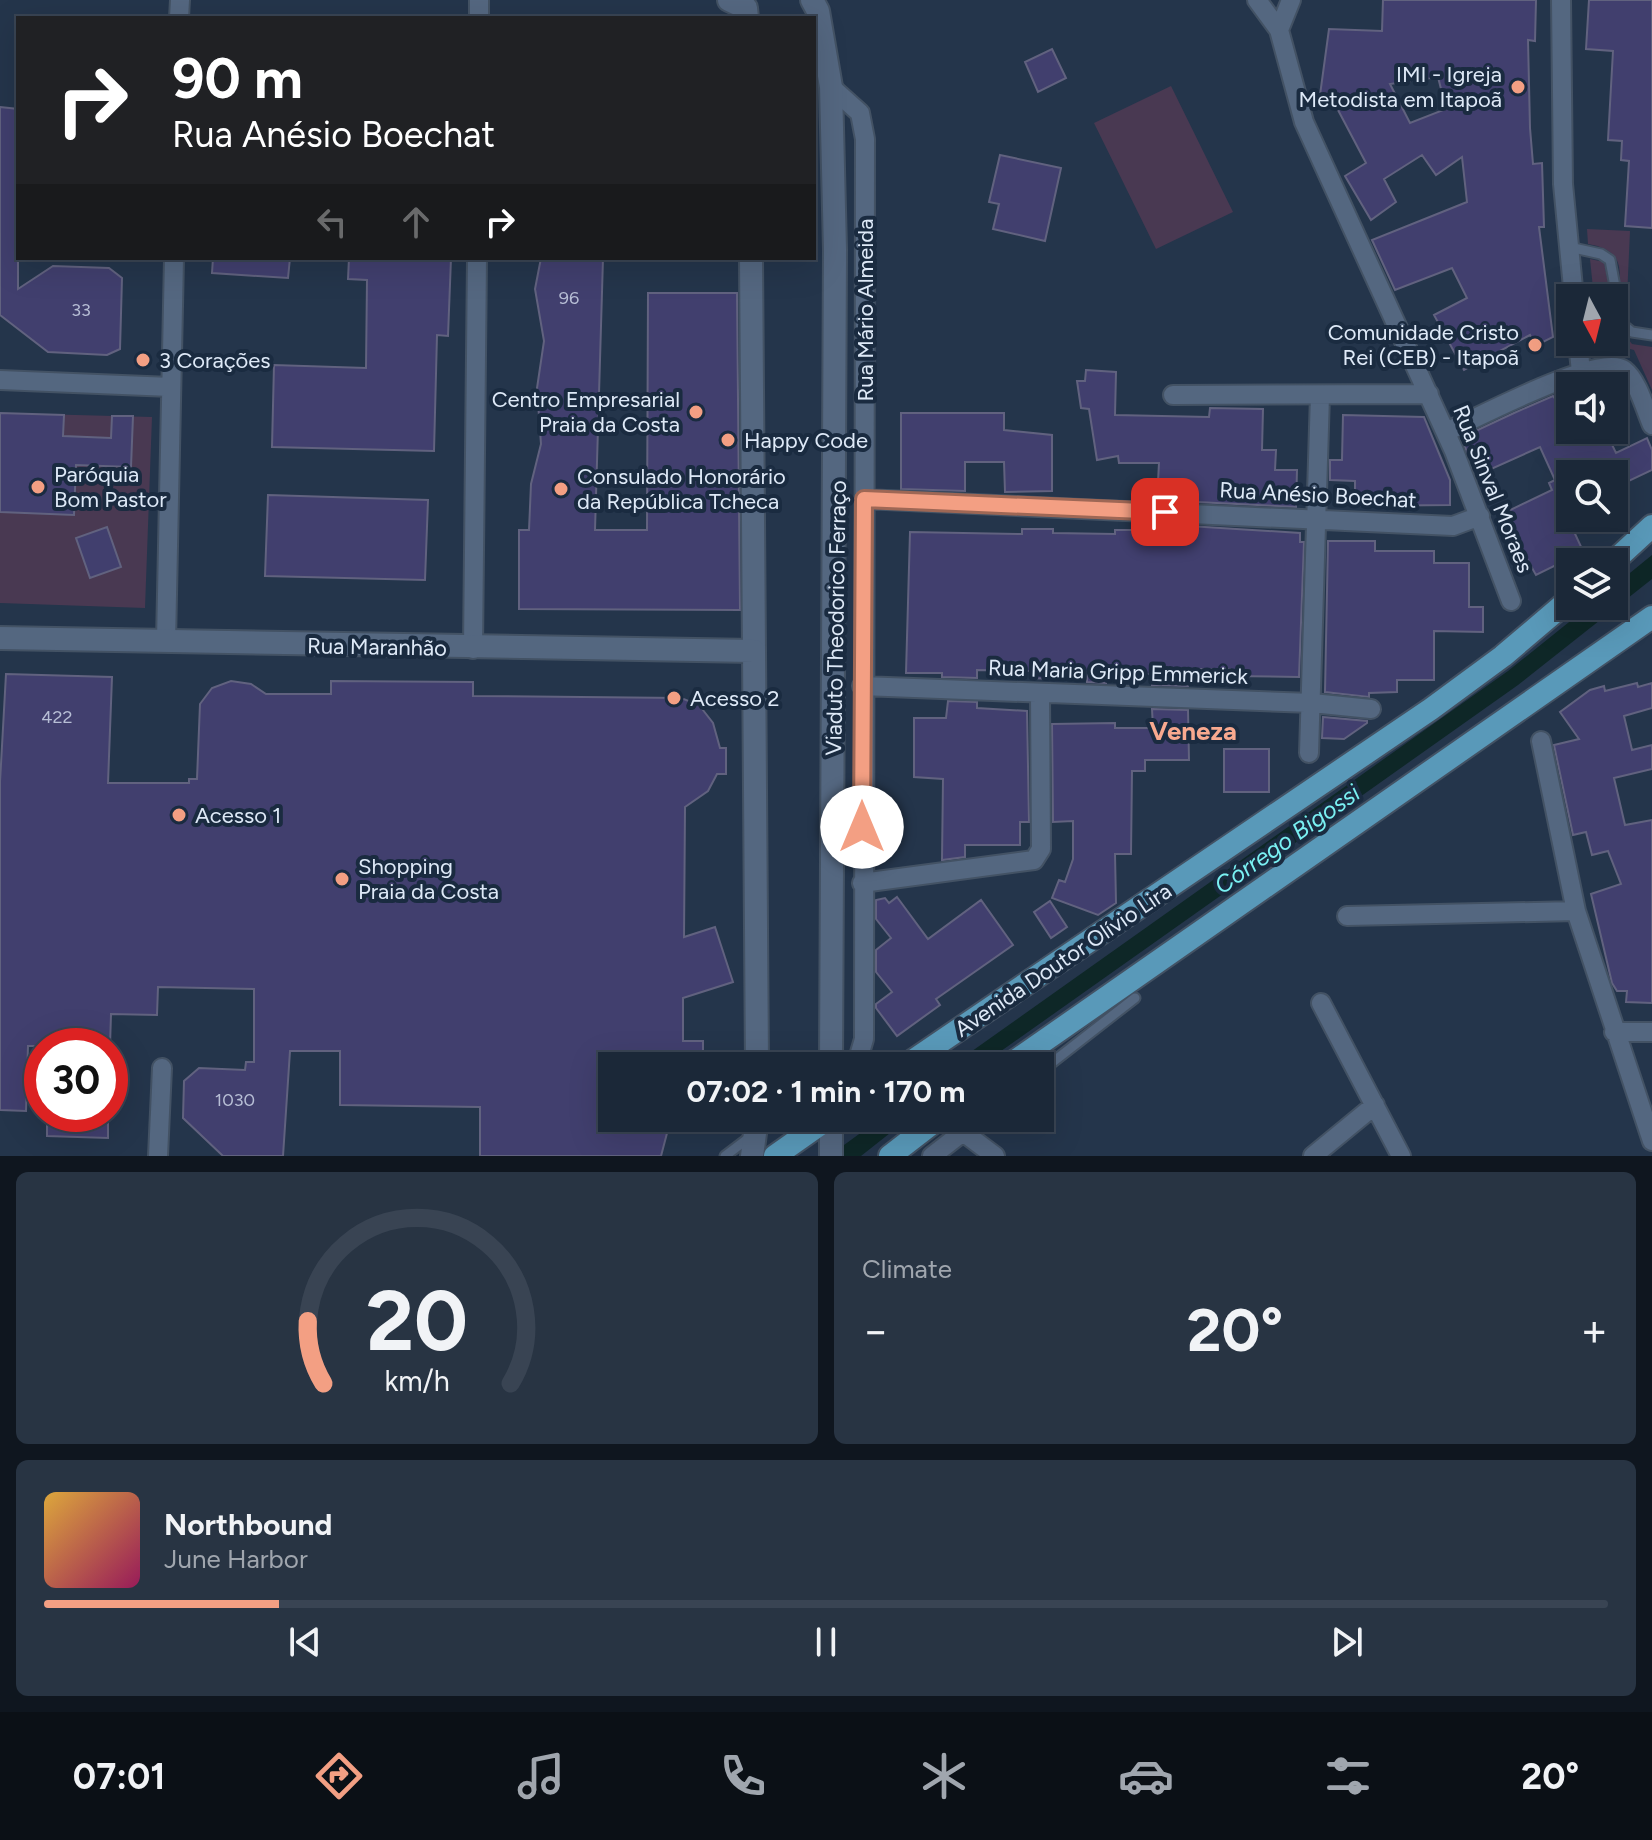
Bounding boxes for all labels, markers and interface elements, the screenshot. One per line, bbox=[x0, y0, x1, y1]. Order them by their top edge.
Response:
text: 90 m bbox=[172, 45, 303, 112]
icon: right bbox=[40, 48, 144, 152]
place label: IMI - Igreja Metodista em Itapoã bbox=[1299, 61, 1502, 113]
marker: IMI - Igreja Metodista em Itapoã bbox=[1509, 78, 1527, 96]
text: Rua Anésio Boechat bbox=[172, 113, 495, 156]
icon: left bbox=[310, 200, 354, 244]
icon: ahead bbox=[394, 200, 438, 244]
icon: right bbox=[478, 200, 522, 244]
street label: Rua Mário Almeida bbox=[852, 219, 879, 401]
north arrow bbox=[1556, 284, 1628, 356]
map controls bbox=[1556, 284, 1628, 620]
house number: 96 bbox=[559, 287, 579, 309]
house number: 33 bbox=[71, 299, 91, 321]
place label: Comunidade Cristo Rei (CEB) - Itapoã bbox=[1328, 319, 1519, 371]
marker: Comunidade Cristo Rei (CEB) - Itapoã bbox=[1526, 336, 1544, 354]
place label: 3 Corações bbox=[159, 347, 271, 374]
marker: 3 Corações bbox=[134, 351, 152, 369]
button: sound bbox=[1556, 372, 1628, 444]
place label: Centro Empresarial Praia da Costa bbox=[492, 386, 680, 438]
street label: Rua Sinval Moraes bbox=[1447, 401, 1539, 577]
marker: Centro Empresarial Praia da Costa bbox=[687, 403, 705, 421]
place label: Happy Code bbox=[744, 427, 868, 454]
marker: Happy Code bbox=[719, 431, 737, 449]
button: search bbox=[1556, 460, 1628, 532]
place label: Paróquia Bom Pastor bbox=[54, 461, 167, 513]
place label: Consulado Honorário da República Tcheca bbox=[577, 463, 786, 515]
street label: Rua Anésio Boechat bbox=[1219, 476, 1417, 514]
marker: Paróquia Bom Pastor bbox=[29, 478, 47, 496]
pin bbox=[1131, 478, 1199, 546]
marker: Consulado Honorário da República Tcheca bbox=[552, 480, 570, 498]
street label: Viaduto Theodorico Ferraço bbox=[820, 480, 852, 756]
icon: arrive bbox=[1143, 490, 1187, 534]
button: layers bbox=[1556, 548, 1628, 620]
street label: Rua Maranhão bbox=[307, 632, 447, 662]
street label: Rua Maria Gripp Emmerick bbox=[988, 654, 1249, 690]
place label: Acesso 2 bbox=[690, 685, 780, 712]
marker: Acesso 2 bbox=[665, 689, 683, 707]
house number: 422 bbox=[41, 706, 73, 728]
district label: Veneza bbox=[1149, 715, 1237, 747]
water label: Córrego Bigossi bbox=[1209, 778, 1366, 900]
position arrow bbox=[820, 785, 904, 869]
place label: Acesso 1 bbox=[195, 802, 281, 829]
marker: Acesso 1 bbox=[170, 806, 188, 824]
place label: Shopping Praia da Costa bbox=[358, 853, 499, 905]
marker: Shopping Praia da Costa bbox=[333, 870, 351, 888]
street label: Avenida Doutor Olívio Lira bbox=[949, 877, 1177, 1043]
speed limit sign: 30 bbox=[24, 1028, 128, 1132]
text: 07:02 · 1 min · 170 m bbox=[686, 1073, 966, 1110]
house number: 1030 bbox=[215, 1089, 255, 1111]
text: Climate bbox=[862, 1253, 952, 1285]
text: 20 bbox=[366, 1271, 468, 1371]
text: 20° bbox=[1187, 1294, 1283, 1366]
text: − bbox=[862, 1304, 889, 1357]
text: + bbox=[1581, 1304, 1608, 1357]
text: km/h bbox=[384, 1364, 450, 1398]
text: Northbound bbox=[164, 1506, 332, 1543]
text: June Harbor bbox=[164, 1543, 308, 1575]
icon: previous bbox=[283, 1620, 327, 1664]
icon: pause bbox=[804, 1620, 848, 1664]
icon: next bbox=[1325, 1620, 1369, 1664]
icon: directions bbox=[311, 1748, 367, 1804]
icon: music bbox=[513, 1748, 569, 1804]
icon: phone bbox=[715, 1748, 771, 1804]
icon: climate bbox=[916, 1748, 972, 1804]
icon: car bbox=[1118, 1748, 1174, 1804]
icon: filters bbox=[1320, 1748, 1376, 1804]
text: 07:01 bbox=[73, 1755, 166, 1798]
text: 20° bbox=[1521, 1755, 1579, 1798]

